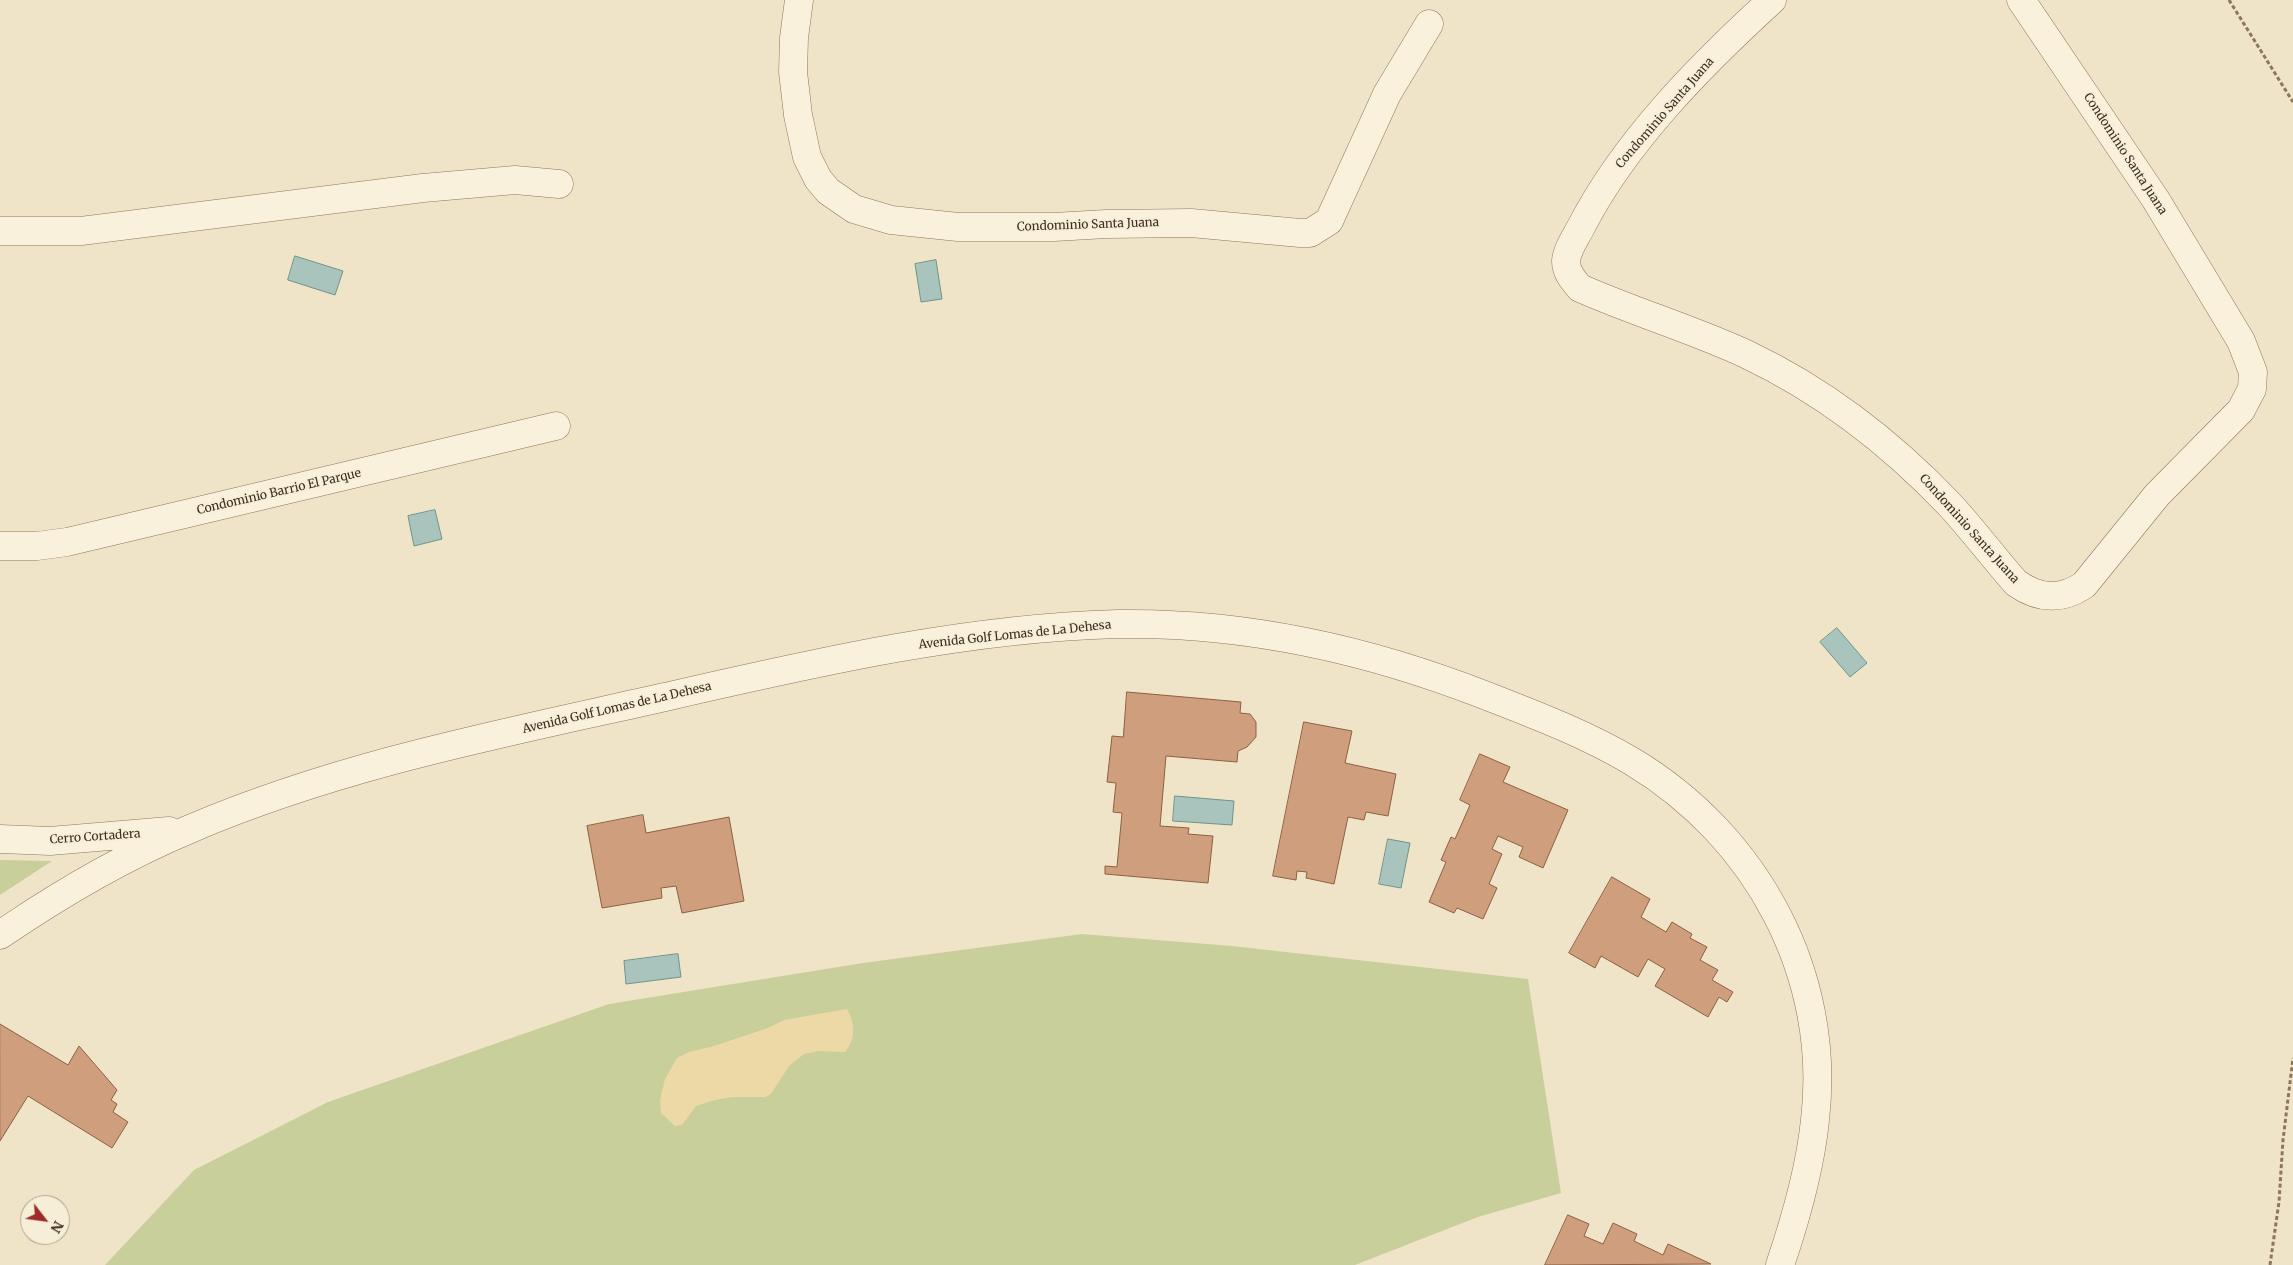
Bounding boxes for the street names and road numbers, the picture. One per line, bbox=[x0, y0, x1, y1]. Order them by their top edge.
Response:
street label: Condominio Santa Juana bbox=[1613, 55, 1717, 171]
street label: Condominio Santa Juana bbox=[2080, 90, 2170, 218]
street label: Condominio Santa Juana bbox=[1017, 215, 1159, 235]
street label: Condominio Barrio El Parque bbox=[196, 466, 362, 518]
street label: Condominio Santa Juana bbox=[1916, 471, 2022, 587]
street label: Avenida Golf Lomas de La Dehesa bbox=[918, 618, 1112, 652]
street label: Avenida Golf Lomas de La Dehesa bbox=[521, 679, 713, 737]
street label: Cerro Cortadera bbox=[49, 827, 141, 847]

